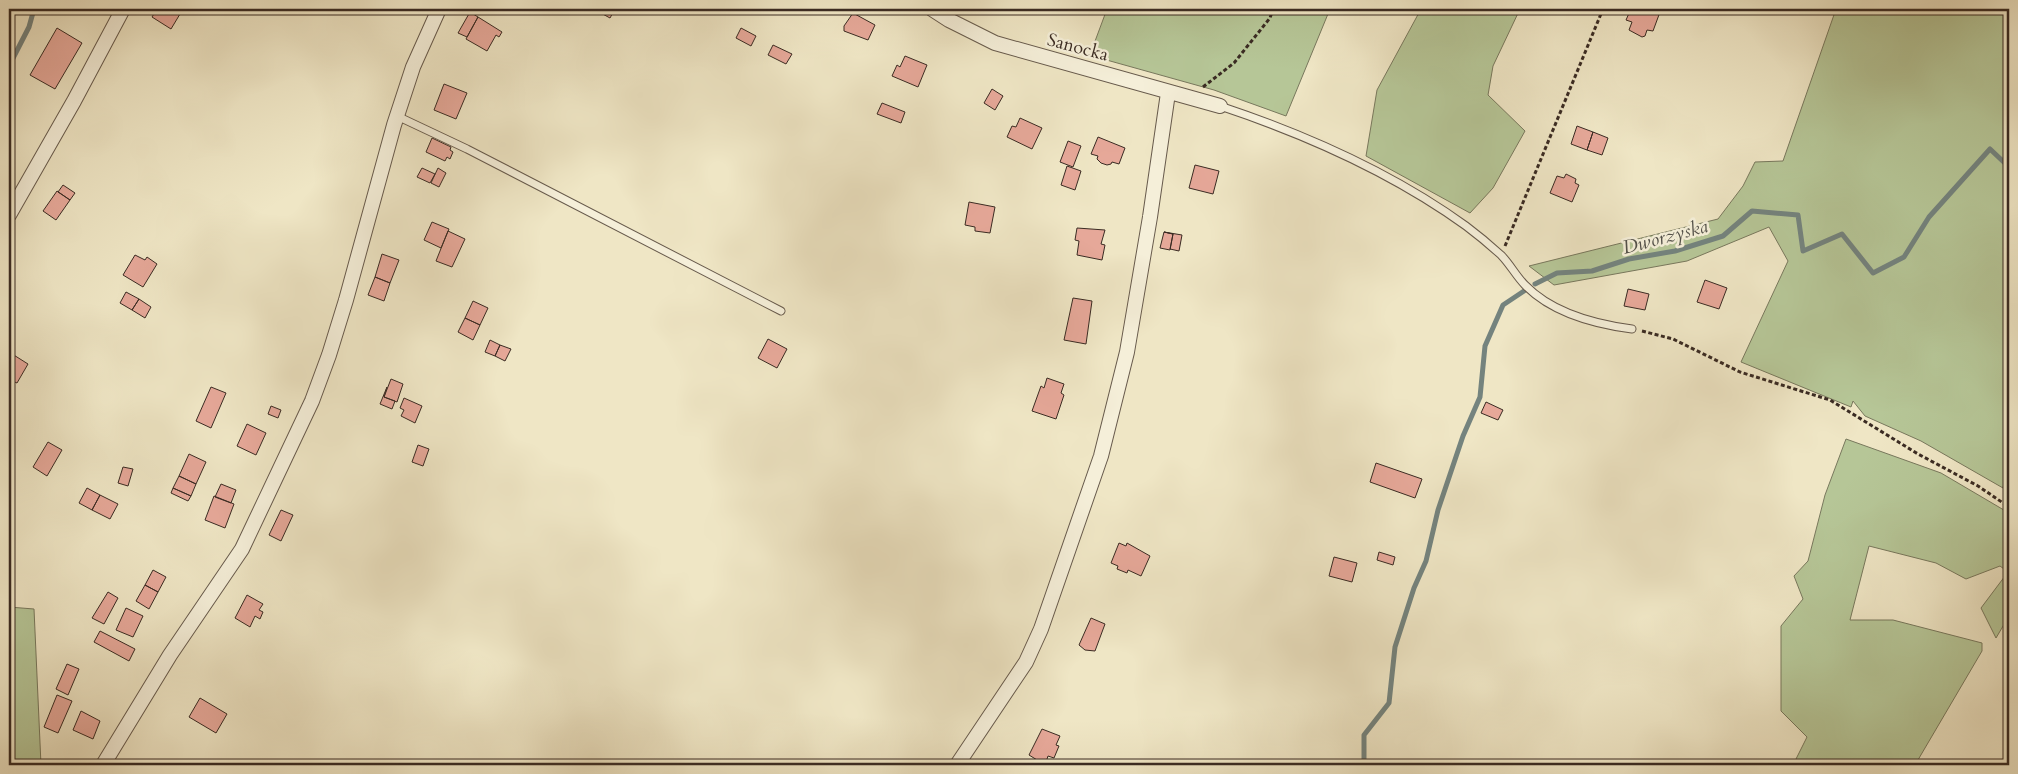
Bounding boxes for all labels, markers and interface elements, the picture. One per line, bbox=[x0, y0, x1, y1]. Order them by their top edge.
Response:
street label: Sanocka bbox=[1045, 27, 1111, 68]
water label: Dworzyska bbox=[1620, 213, 1711, 261]

